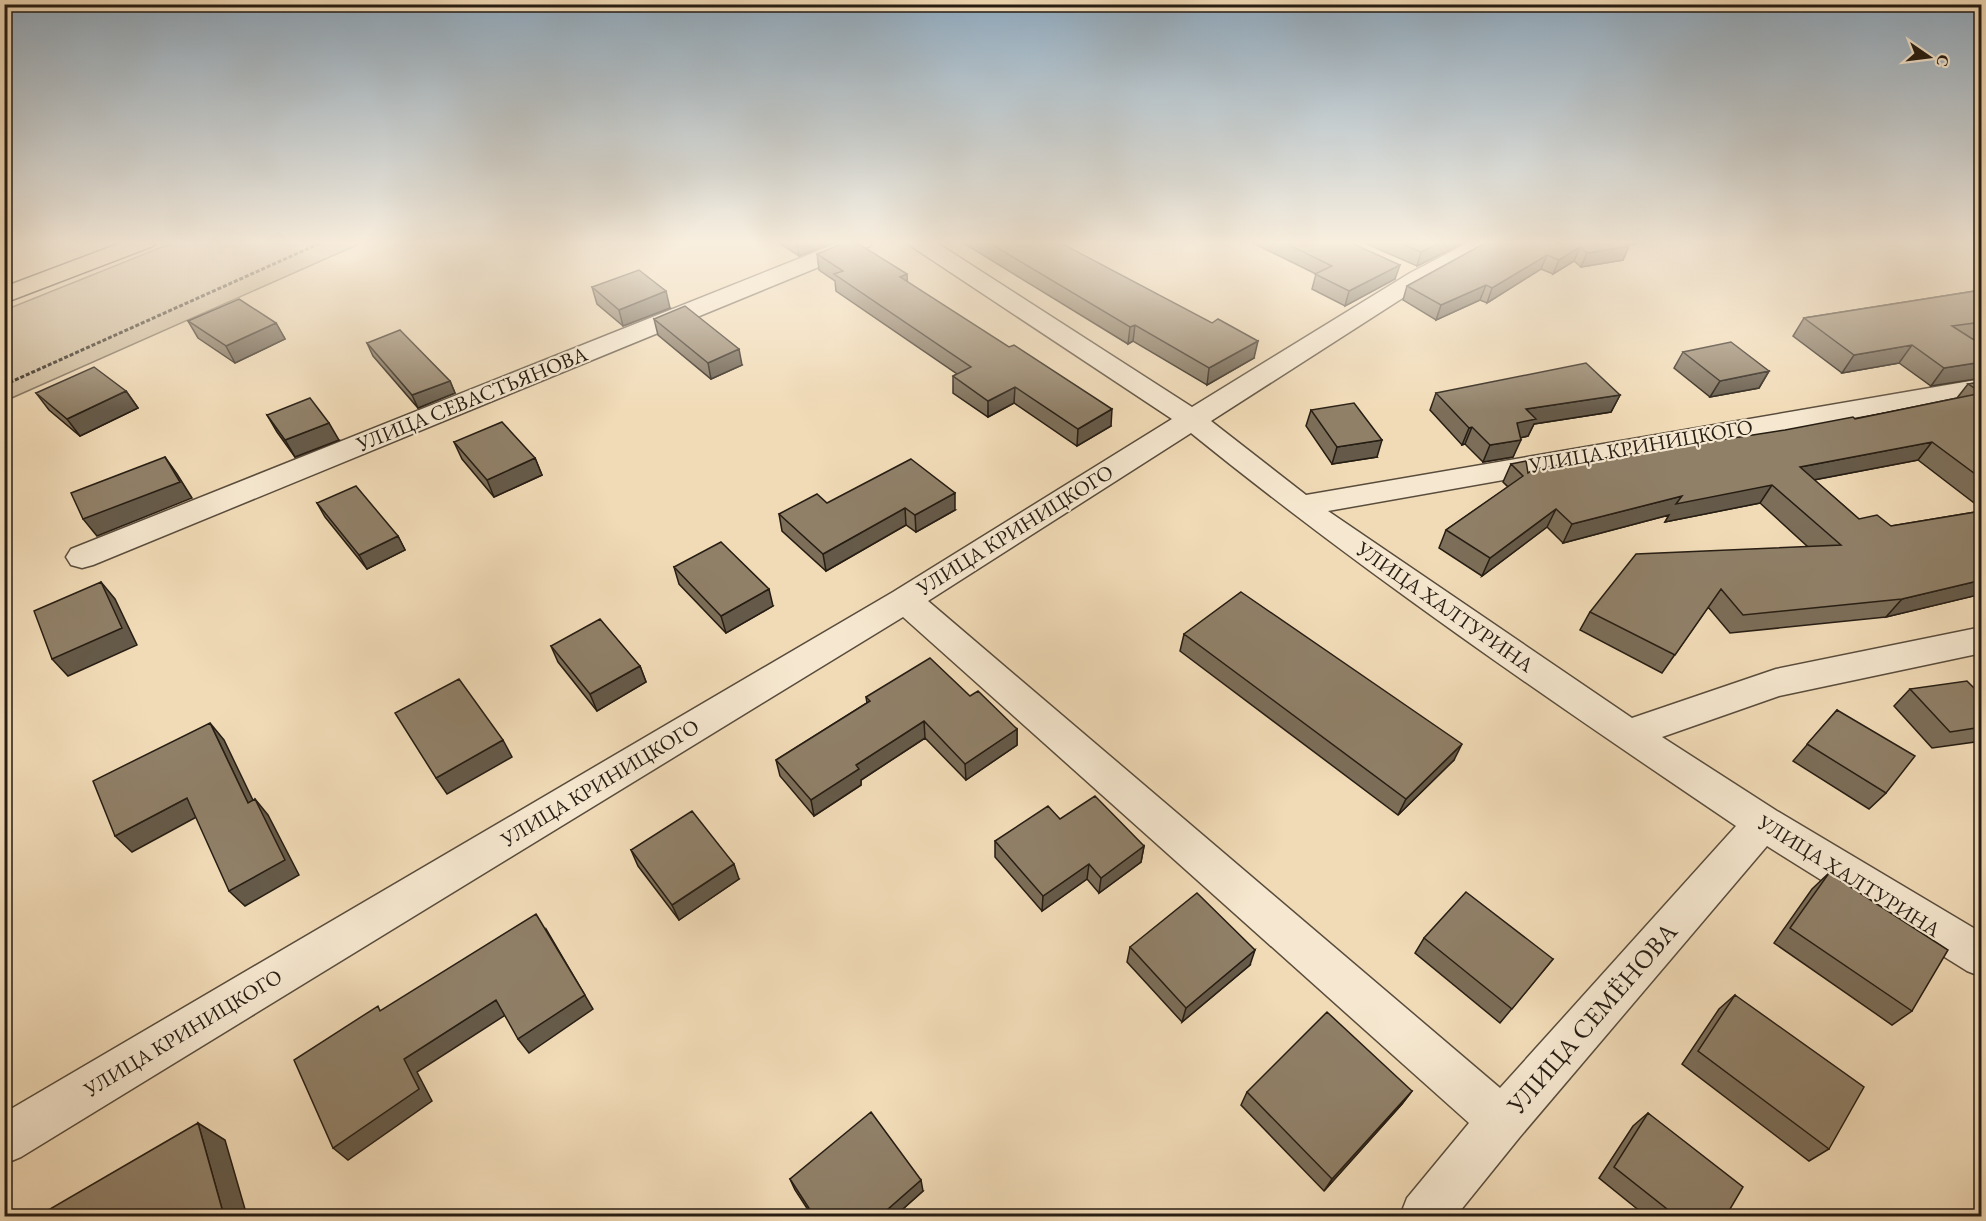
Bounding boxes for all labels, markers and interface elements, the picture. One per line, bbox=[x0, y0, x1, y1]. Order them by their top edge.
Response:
north arrow bbox=[1899, 27, 1959, 87]
text: С bbox=[1932, 52, 1955, 69]
street label: УЛИЦА СЕВАСТЬЯНОВА bbox=[351, 340, 592, 458]
street label: УЛИЦА КРИНИЦКОГО bbox=[1526, 413, 1755, 479]
street label: УЛИЦА КРИНИЦКОГО bbox=[911, 458, 1118, 602]
street label: УЛИЦА ХАЛТУРИНА bbox=[1351, 535, 1540, 678]
street label: УЛИЦА КРИНИЦКОГО bbox=[495, 713, 704, 853]
street label: УЛИЦА ХАЛТУРИНА bbox=[1752, 808, 1946, 943]
street label: УЛИЦА СЕМЁНОВА bbox=[1499, 914, 1685, 1122]
street label: УЛИЦА КРИНИЦКОГО bbox=[78, 963, 287, 1103]

